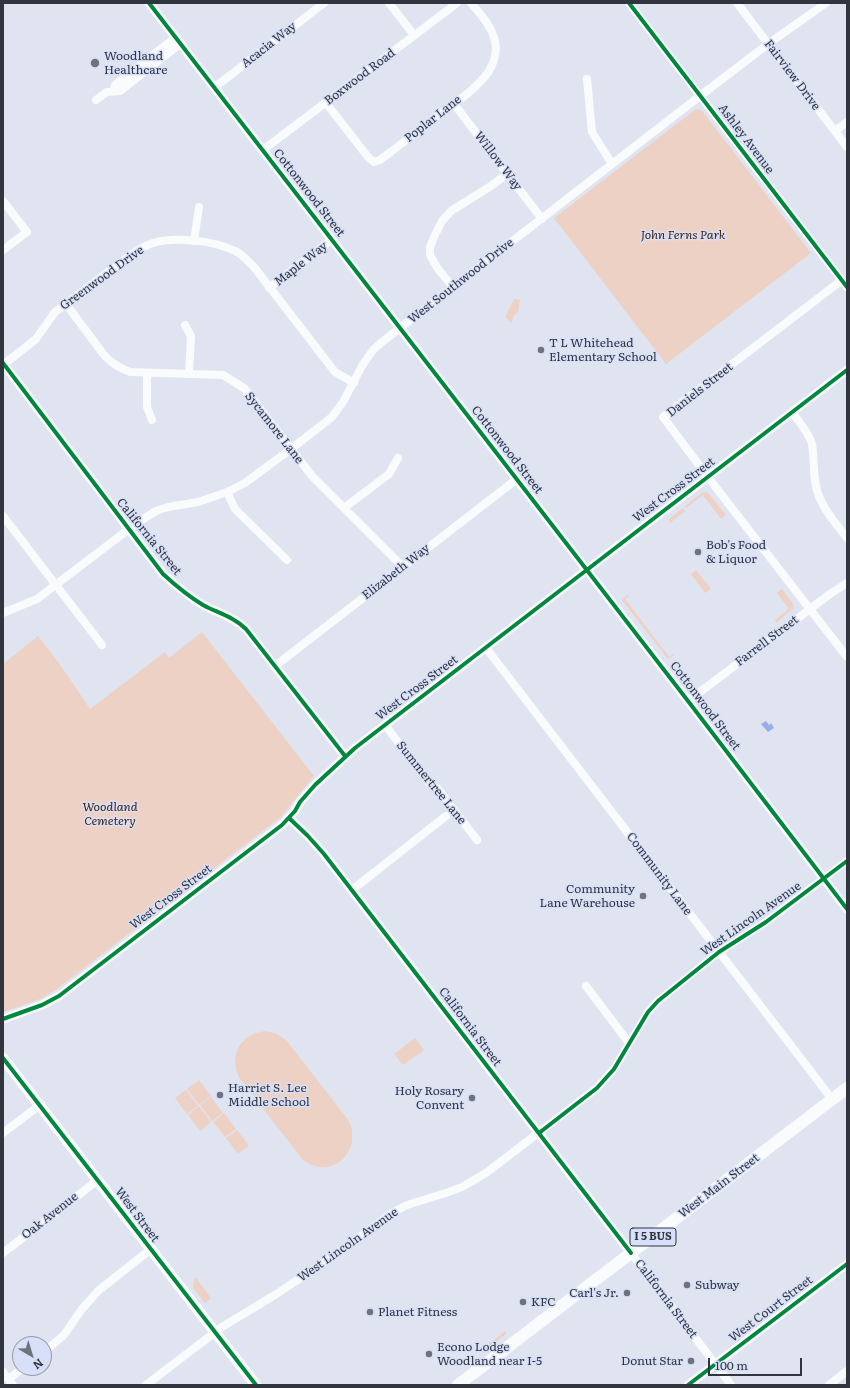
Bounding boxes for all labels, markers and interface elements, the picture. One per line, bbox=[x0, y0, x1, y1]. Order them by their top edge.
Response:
street label: Acacia Way bbox=[239, 19, 299, 71]
street label: Fairview Drive bbox=[761, 37, 823, 113]
street label: Boxwood Road bbox=[322, 46, 398, 108]
place label: Woodland Healthcare bbox=[104, 49, 167, 77]
marker: Woodland Healthcare bbox=[89, 57, 101, 69]
street label: Poplar Lane bbox=[402, 92, 464, 146]
street label: Ashley Avenue bbox=[715, 101, 777, 177]
street label: Willow Way bbox=[471, 129, 525, 193]
street label: Cottonwood Street bbox=[270, 146, 348, 240]
park label: John Ferns Park bbox=[641, 228, 725, 242]
street label: West Southwood Drive bbox=[405, 235, 517, 327]
street label: Maple Way bbox=[272, 239, 330, 289]
street label: Greenwood Drive bbox=[57, 243, 147, 313]
place label: T L Whitehead Elementary School bbox=[549, 336, 657, 364]
marker: T L Whitehead Elementary School bbox=[536, 345, 546, 355]
street label: Daniels Street bbox=[664, 360, 736, 420]
street label: Sycamore Lane bbox=[242, 389, 306, 467]
street label: Cottonwood Street bbox=[468, 403, 546, 497]
street label: West Cross Street bbox=[630, 454, 718, 526]
street label: California Street bbox=[114, 496, 184, 578]
place label: Bob's Food & Liquor bbox=[706, 538, 766, 566]
street label: Elizabeth Way bbox=[359, 541, 433, 603]
marker: Bob's Food & Liquor bbox=[693, 547, 703, 557]
street label: Farrell Street bbox=[733, 613, 801, 669]
street label: West Cross Street bbox=[373, 652, 461, 724]
street label: Cottonwood Street bbox=[667, 659, 743, 753]
street label: Summertree Lane bbox=[393, 739, 469, 827]
park label: Woodland Cemetery bbox=[82, 800, 138, 828]
street label: Community Lane bbox=[623, 830, 695, 918]
street label: West Cross Street bbox=[127, 861, 215, 933]
street label: West Lincoln Avenue bbox=[698, 879, 804, 959]
place label: Community Lane Warehouse bbox=[540, 882, 635, 910]
marker: Community Lane Warehouse bbox=[638, 891, 648, 901]
street label: California Street bbox=[436, 985, 504, 1069]
place label: Harriet S. Lee Middle School bbox=[228, 1081, 310, 1109]
place label: Holy Rosary Convent bbox=[395, 1084, 464, 1112]
marker: Harriet S. Lee Middle School bbox=[215, 1090, 225, 1100]
marker: Holy Rosary Convent bbox=[467, 1093, 477, 1103]
street label: West Main Street bbox=[676, 1151, 762, 1221]
street label: West Street bbox=[112, 1185, 162, 1245]
street label: Oak Avenue bbox=[19, 1190, 81, 1242]
street label: West Lincoln Avenue bbox=[295, 1205, 401, 1285]
road number: I 5 BUS bbox=[630, 1228, 676, 1246]
street label: California Street bbox=[632, 1257, 700, 1341]
street label: West Court Street bbox=[726, 1273, 816, 1345]
place label: Subway bbox=[695, 1278, 740, 1292]
marker: Subway bbox=[682, 1280, 692, 1290]
place label: Carl's Jr. bbox=[569, 1286, 619, 1300]
marker: Carl's Jr. bbox=[622, 1288, 632, 1298]
place label: KFC bbox=[531, 1295, 556, 1309]
marker: KFC bbox=[518, 1297, 528, 1307]
place label: Planet Fitness bbox=[378, 1305, 457, 1319]
marker: Planet Fitness bbox=[365, 1307, 375, 1317]
north arrow bbox=[12, 1336, 52, 1376]
place label: Econo Lodge Woodland near I-5 bbox=[437, 1340, 542, 1368]
marker: Econo Lodge Woodland near I-5 bbox=[424, 1349, 434, 1359]
scale bar bbox=[710, 1350, 804, 1376]
place label: Donut Star bbox=[621, 1354, 683, 1368]
text: N bbox=[30, 1356, 47, 1374]
marker: Donut Star bbox=[686, 1356, 696, 1366]
text: 100 m bbox=[715, 1356, 748, 1374]

